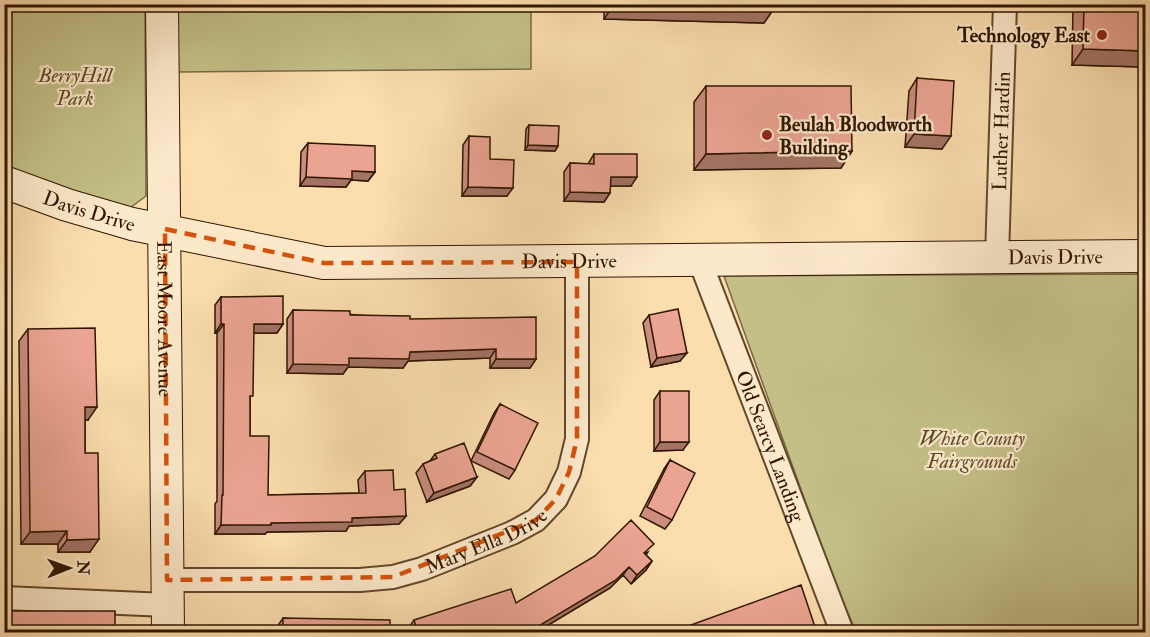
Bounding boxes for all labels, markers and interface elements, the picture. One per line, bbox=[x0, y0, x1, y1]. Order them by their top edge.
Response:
place label: Technology East bbox=[956, 23, 1091, 49]
marker: Technology East bbox=[1095, 28, 1109, 42]
park label: BerryHill Park bbox=[37, 63, 114, 111]
street label: Luther Hardin bbox=[987, 71, 1016, 191]
place label: Beulah Bloodworth Building bbox=[779, 112, 933, 161]
marker: Beulah Bloodworth Building bbox=[760, 128, 774, 142]
street label: Davis Drive bbox=[39, 185, 138, 237]
street label: East Moore Avenue bbox=[151, 241, 178, 397]
street label: Davis Drive bbox=[1008, 244, 1103, 270]
street label: Davis Drive bbox=[522, 249, 617, 274]
street label: Old Searcy Landing bbox=[730, 367, 811, 526]
park label: White County Fairgrounds bbox=[919, 426, 1025, 474]
street label: Mary Ella Drive bbox=[422, 504, 553, 579]
north arrow bbox=[39, 538, 99, 598]
text: N bbox=[73, 559, 93, 576]

